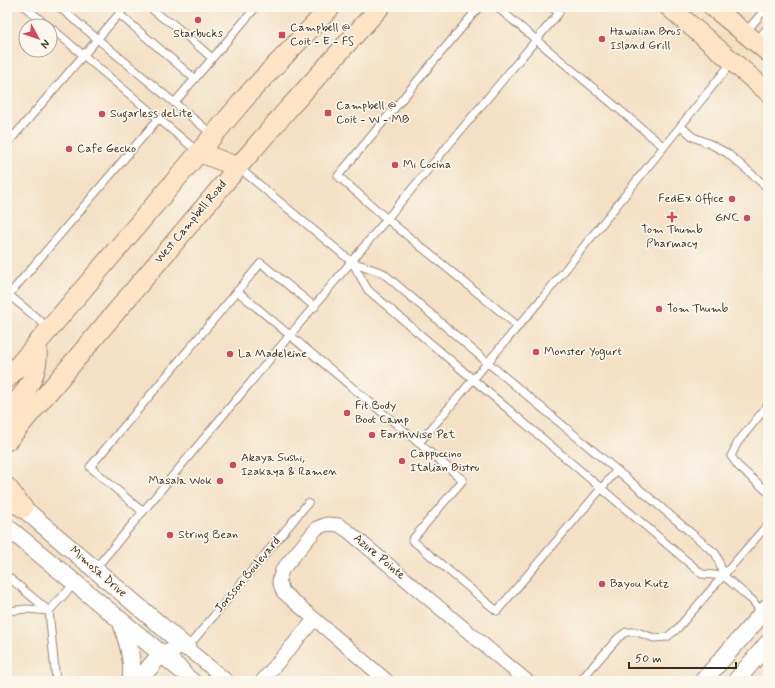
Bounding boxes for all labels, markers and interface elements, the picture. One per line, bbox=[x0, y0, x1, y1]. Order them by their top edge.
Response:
marker: Starbucks bbox=[193, 15, 203, 25]
north arrow bbox=[18, 18, 58, 58]
place label: Campbell @ Coit - E - FS bbox=[290, 20, 354, 50]
place label: Hawaiian Bros Island Grill bbox=[610, 24, 682, 54]
place label: Starbucks bbox=[173, 26, 223, 42]
marker: Campbell @ Coit - E - FS bbox=[277, 30, 287, 40]
marker: Hawaiian Bros Island Grill bbox=[597, 34, 607, 44]
text: N bbox=[37, 36, 53, 51]
place label: Campbell @ Coit - W - MB bbox=[336, 98, 410, 128]
place label: Sugarless deLite bbox=[110, 106, 193, 123]
marker: Campbell @ Coit - W - MB bbox=[323, 108, 333, 118]
marker: Sugarless deLite bbox=[97, 109, 107, 119]
place label: Cafe Gecko bbox=[77, 141, 136, 157]
marker: Cafe Gecko bbox=[64, 144, 74, 154]
place label: Mi Cocina bbox=[403, 157, 451, 173]
marker: Mi Cocina bbox=[390, 160, 400, 170]
street label: West Campbell Road bbox=[151, 177, 231, 267]
place label: FedEx Office bbox=[658, 191, 724, 207]
marker: FedEx Office bbox=[727, 194, 737, 204]
place label: GNC bbox=[715, 210, 739, 226]
marker: Tom Thumb Pharmacy bbox=[667, 212, 677, 222]
marker: GNC bbox=[742, 213, 752, 223]
place label: Tom Thumb Pharmacy bbox=[641, 222, 703, 252]
place label: Tom Thumb bbox=[667, 301, 729, 317]
marker: Tom Thumb bbox=[654, 304, 664, 314]
place label: Monster Yogurt bbox=[544, 344, 623, 360]
place label: La Madeleine bbox=[238, 346, 307, 362]
marker: Monster Yogurt bbox=[531, 347, 541, 357]
marker: La Madeleine bbox=[225, 349, 235, 359]
place label: Fit Body Boot Camp bbox=[355, 398, 409, 428]
marker: Fit Body Boot Camp bbox=[342, 408, 352, 418]
place label: EarthWise Pet bbox=[380, 427, 455, 443]
marker: EarthWise Pet bbox=[367, 430, 377, 440]
place label: Cappuccino Italian Bistro bbox=[410, 446, 480, 476]
place label: Akaya Sushi, Izakaya & Ramen bbox=[241, 450, 338, 480]
marker: Cappuccino Italian Bistro bbox=[397, 456, 407, 466]
marker: Akaya Sushi, Izakaya & Ramen bbox=[228, 460, 238, 470]
place label: Masala Wok bbox=[148, 473, 212, 489]
marker: Masala Wok bbox=[215, 476, 225, 486]
place label: String Bean bbox=[178, 527, 238, 544]
marker: String Bean bbox=[165, 530, 175, 540]
street label: Azure Pointe bbox=[350, 531, 409, 584]
street label: Jonsson Boulevard bbox=[212, 534, 284, 616]
street label: Mimosa Drive bbox=[66, 543, 130, 601]
place label: Bayou Kutz bbox=[610, 576, 669, 592]
marker: Bayou Kutz bbox=[597, 579, 607, 589]
scale bar bbox=[629, 644, 736, 670]
text: 50 m bbox=[635, 651, 662, 667]

